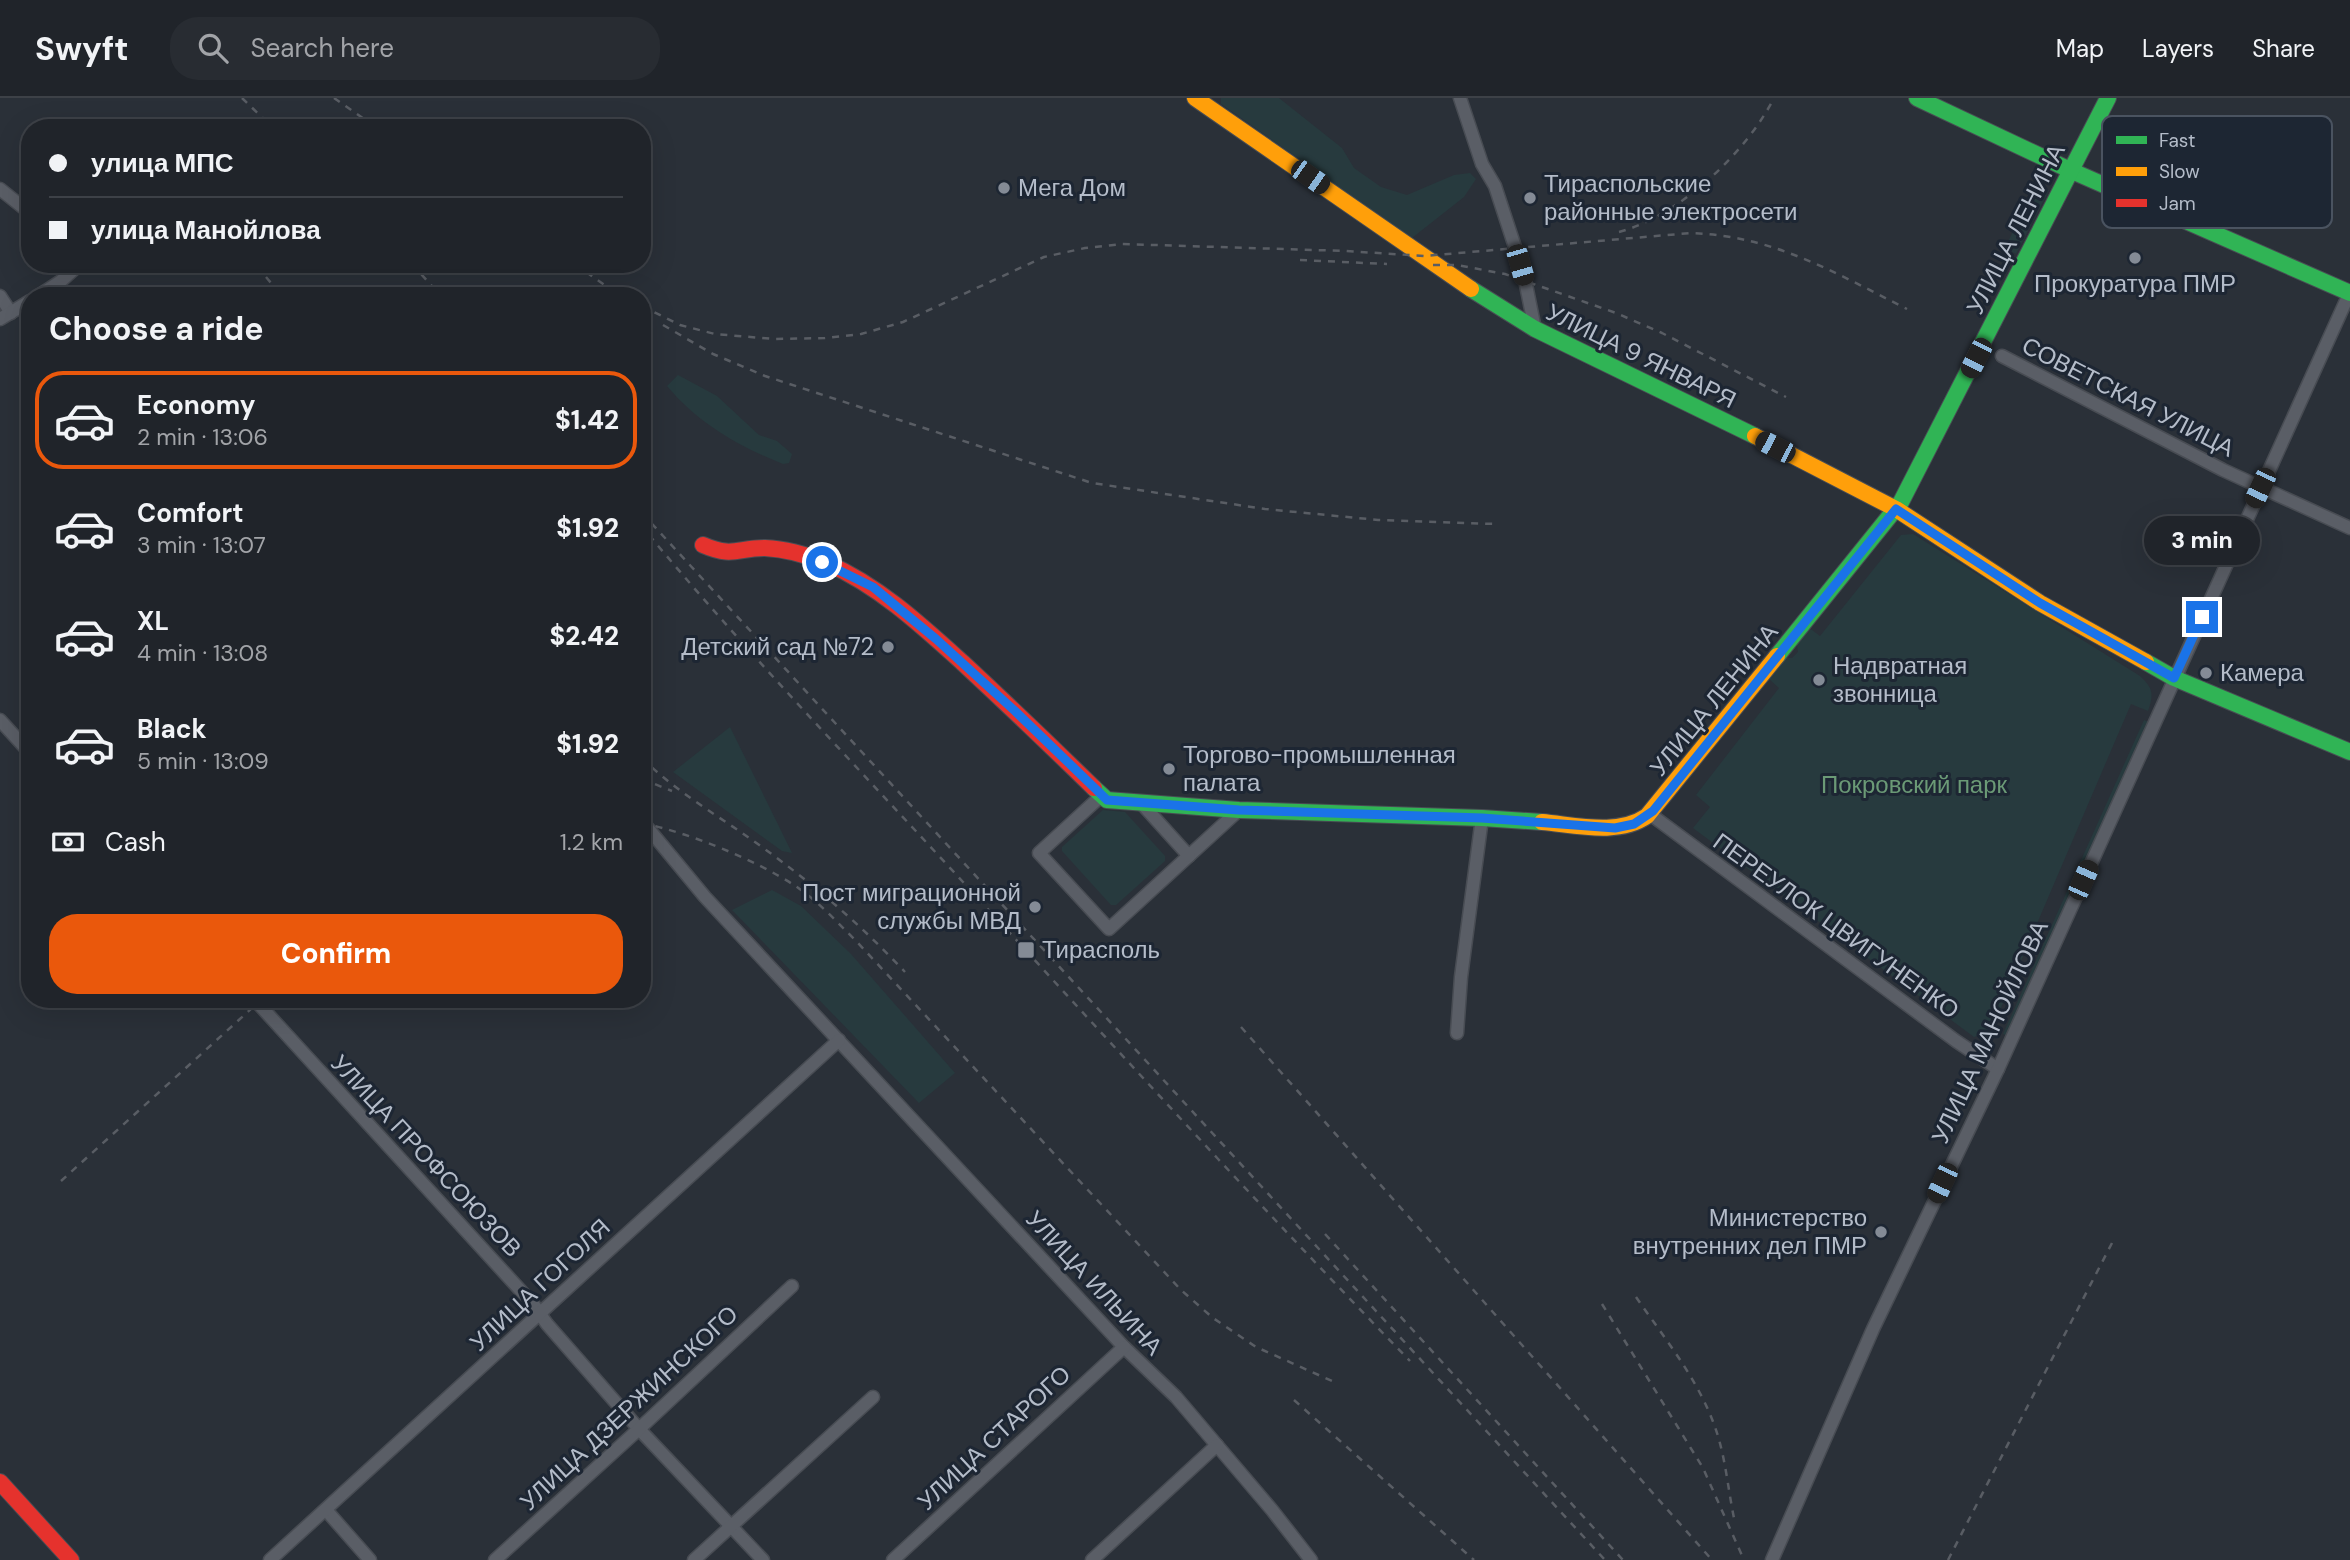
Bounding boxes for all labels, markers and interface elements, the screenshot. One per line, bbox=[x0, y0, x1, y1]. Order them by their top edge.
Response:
search box bbox=[170, 17, 660, 80]
text: Swyft bbox=[35, 27, 128, 70]
icon: search bbox=[194, 29, 232, 67]
text: Search here bbox=[250, 31, 394, 65]
text: Map bbox=[2056, 33, 2104, 64]
text: Layers bbox=[2142, 33, 2214, 64]
text: Share bbox=[2252, 33, 2315, 64]
legend bbox=[2102, 116, 2332, 228]
text: Fast bbox=[2159, 128, 2195, 153]
street label: УЛИЦА ЛЕНИНА bbox=[1959, 138, 2072, 319]
text: улица МПС bbox=[91, 146, 234, 180]
car bbox=[1287, 156, 1334, 198]
text: Slow bbox=[2159, 159, 2200, 184]
place label: Тираспольские районные электросети bbox=[1544, 168, 1797, 227]
place label: Мега Дом bbox=[1018, 172, 1126, 203]
marker: Мега Дом bbox=[996, 180, 1012, 196]
marker: Тираспольские районные электросети bbox=[1522, 190, 1538, 206]
text: Jam bbox=[2159, 191, 2196, 216]
text: улица Манойлова bbox=[91, 213, 321, 247]
car bbox=[1505, 242, 1536, 288]
marker: Прокуратура ПМР bbox=[2127, 250, 2143, 266]
place label: Прокуратура ПМР bbox=[2034, 268, 2236, 299]
street label: УЛИЦА 9 ЯНВАРЯ bbox=[1541, 296, 1741, 415]
text: Choose a ride bbox=[49, 308, 264, 350]
street label: СОВЕТСКАЯ УЛИЦА bbox=[2017, 330, 2240, 464]
car bbox=[1958, 335, 1995, 381]
text: Economy bbox=[137, 388, 255, 422]
icon: car bbox=[53, 389, 116, 452]
text: $1.42 bbox=[555, 403, 619, 437]
text: 2 min · 13:06 bbox=[137, 422, 268, 452]
car bbox=[1752, 428, 1799, 466]
car bbox=[2242, 465, 2279, 511]
text: Comfort bbox=[137, 496, 243, 530]
icon: car bbox=[53, 497, 116, 560]
text: $1.92 bbox=[556, 511, 619, 545]
callout: 3 min bbox=[2144, 516, 2260, 564]
text: 3 min bbox=[2171, 525, 2233, 555]
text: 3 min · 13:07 bbox=[137, 530, 266, 560]
route start bbox=[806, 546, 838, 578]
route end bbox=[2186, 601, 2218, 633]
text: XL bbox=[137, 604, 169, 638]
icon: car bbox=[53, 605, 116, 668]
street label: УЛИЦА ЛЕНИНА bbox=[1643, 617, 1785, 782]
text: $2.42 bbox=[549, 619, 619, 653]
place label: Детский сад №72 bbox=[681, 631, 874, 662]
text: 4 min · 13:08 bbox=[137, 638, 268, 668]
marker: Детский сад №72 bbox=[880, 639, 896, 655]
place label: Надвратная звонница bbox=[1833, 650, 1967, 709]
place label: Камера bbox=[2220, 657, 2305, 688]
marker: Камера bbox=[2198, 665, 2214, 681]
marker: Надвратная звонница bbox=[1811, 672, 1827, 688]
text: Black bbox=[137, 712, 207, 746]
icon: car bbox=[53, 713, 116, 776]
text: $1.92 bbox=[556, 727, 619, 761]
place label: Торгово-промышленная палата bbox=[1183, 739, 1456, 798]
text: 5 min · 13:09 bbox=[137, 746, 269, 776]
marker: Торгово-промышленная палата bbox=[1161, 761, 1177, 777]
park label: Покровский парк bbox=[1821, 769, 2008, 800]
icon: cash bbox=[49, 823, 87, 861]
text: Cash bbox=[105, 825, 166, 859]
street label: ПЕРЕУЛОК ЦВИГУНЕНКО bbox=[1707, 826, 1965, 1025]
text: 1.2 km bbox=[560, 827, 623, 857]
car bbox=[2065, 857, 2102, 903]
place label: Пост миграционной службы МВД bbox=[802, 877, 1021, 936]
marker: Пост миграционной службы МВД bbox=[1027, 899, 1043, 915]
button: Confirm bbox=[49, 914, 623, 994]
street label: УЛИЦА МАНОЙЛОВА bbox=[1924, 915, 2055, 1148]
place label: Тирасполь bbox=[1042, 934, 1160, 965]
marker: Тирасполь bbox=[1016, 940, 1036, 960]
street label: УЛИЦА ПРОФСОЮЗОВ bbox=[324, 1048, 528, 1263]
car bbox=[1924, 1160, 1961, 1206]
place label: Министерство внутренних дел ПМР bbox=[1633, 1202, 1867, 1261]
street label: УЛИЦА ИЛЬИНА bbox=[1019, 1204, 1169, 1362]
street label: УЛИЦА ГОГОЛЯ bbox=[463, 1212, 616, 1358]
marker: Министерство внутренних дел ПМР bbox=[1873, 1224, 1889, 1240]
street label: УЛИЦА ДЗЕРЖИНСКОГО bbox=[513, 1298, 744, 1517]
street label: УЛИЦА СТАРОГО bbox=[911, 1359, 1077, 1517]

